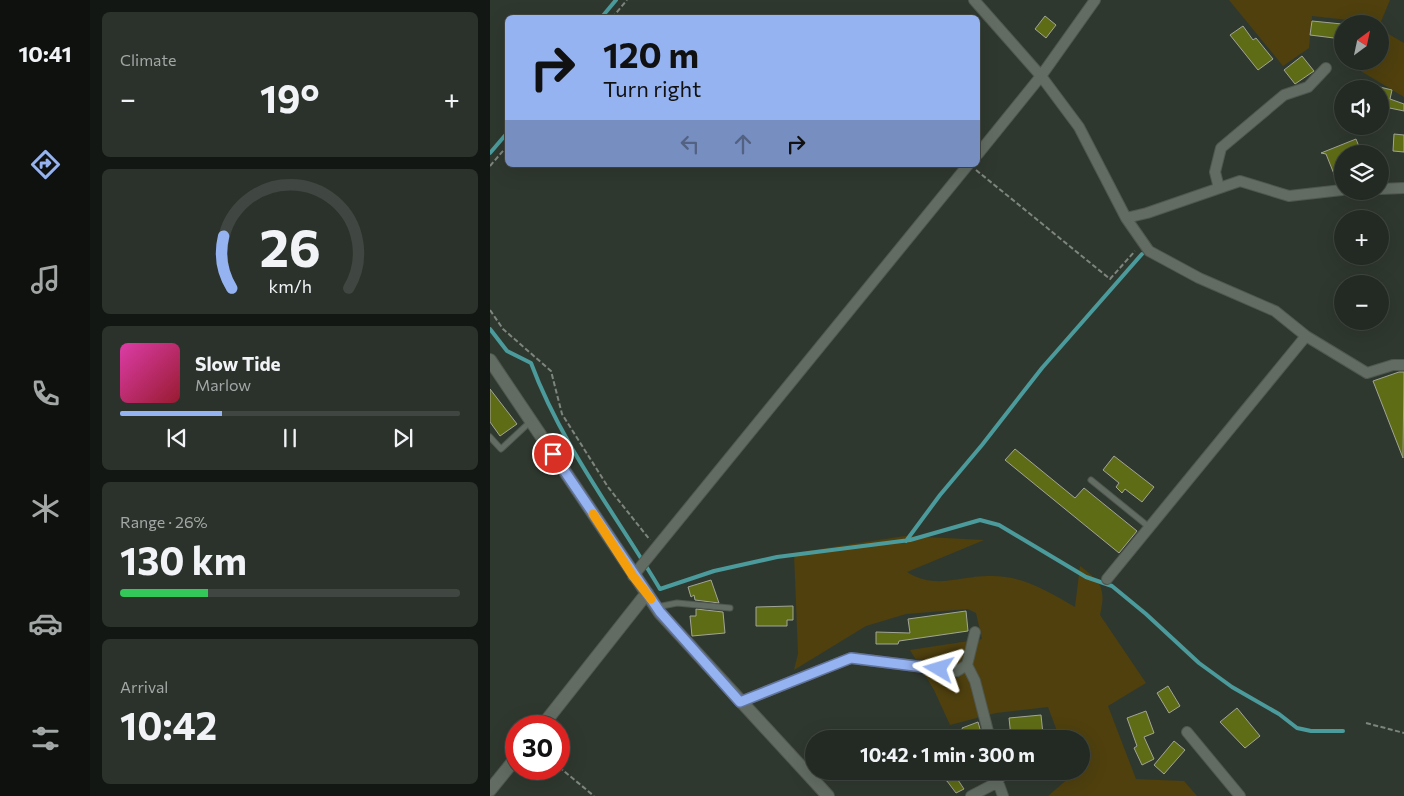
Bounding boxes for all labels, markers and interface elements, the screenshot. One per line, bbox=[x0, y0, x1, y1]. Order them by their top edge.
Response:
north arrow bbox=[1334, 15, 1389, 70]
map controls bbox=[1334, 15, 1389, 330]
text: 120 m bbox=[603, 32, 699, 75]
icon: right bbox=[520, 35, 585, 100]
text: 10:41 bbox=[18, 40, 72, 67]
text: Climate bbox=[120, 50, 176, 69]
text: 19° bbox=[260, 74, 320, 121]
text: Turn right bbox=[603, 75, 701, 102]
button: sound bbox=[1334, 80, 1389, 135]
text: − bbox=[120, 81, 136, 115]
text: + bbox=[444, 81, 460, 115]
icon: left bbox=[676, 130, 704, 158]
icon: ahead bbox=[729, 130, 757, 158]
icon: right bbox=[782, 130, 810, 158]
button: layers bbox=[1334, 145, 1389, 200]
icon: directions bbox=[28, 147, 63, 182]
button: + bbox=[1334, 210, 1389, 265]
text: 26 bbox=[259, 214, 321, 278]
icon: music bbox=[28, 262, 63, 297]
text: km/h bbox=[268, 275, 312, 297]
button: − bbox=[1334, 275, 1389, 330]
text: Slow Tide bbox=[195, 352, 281, 375]
text: Marlow bbox=[195, 375, 251, 394]
icon: phone bbox=[28, 376, 63, 411]
icon: previous bbox=[163, 424, 191, 452]
icon: pause bbox=[276, 424, 304, 452]
icon: next bbox=[389, 424, 417, 452]
pin bbox=[532, 433, 574, 475]
icon: arrive bbox=[539, 440, 567, 468]
icon: climate bbox=[28, 491, 63, 526]
text: Range · 26% bbox=[120, 512, 208, 531]
text: 130 km bbox=[120, 536, 247, 583]
icon: car bbox=[28, 606, 63, 641]
position arrow bbox=[912, 642, 964, 694]
text: Arrival bbox=[120, 677, 168, 696]
text: 10:42 bbox=[120, 701, 217, 748]
speed limit sign: 30 bbox=[505, 715, 570, 780]
icon: filters bbox=[28, 721, 63, 756]
text: 10:42 · 1 min · 300 m bbox=[860, 743, 1035, 766]

